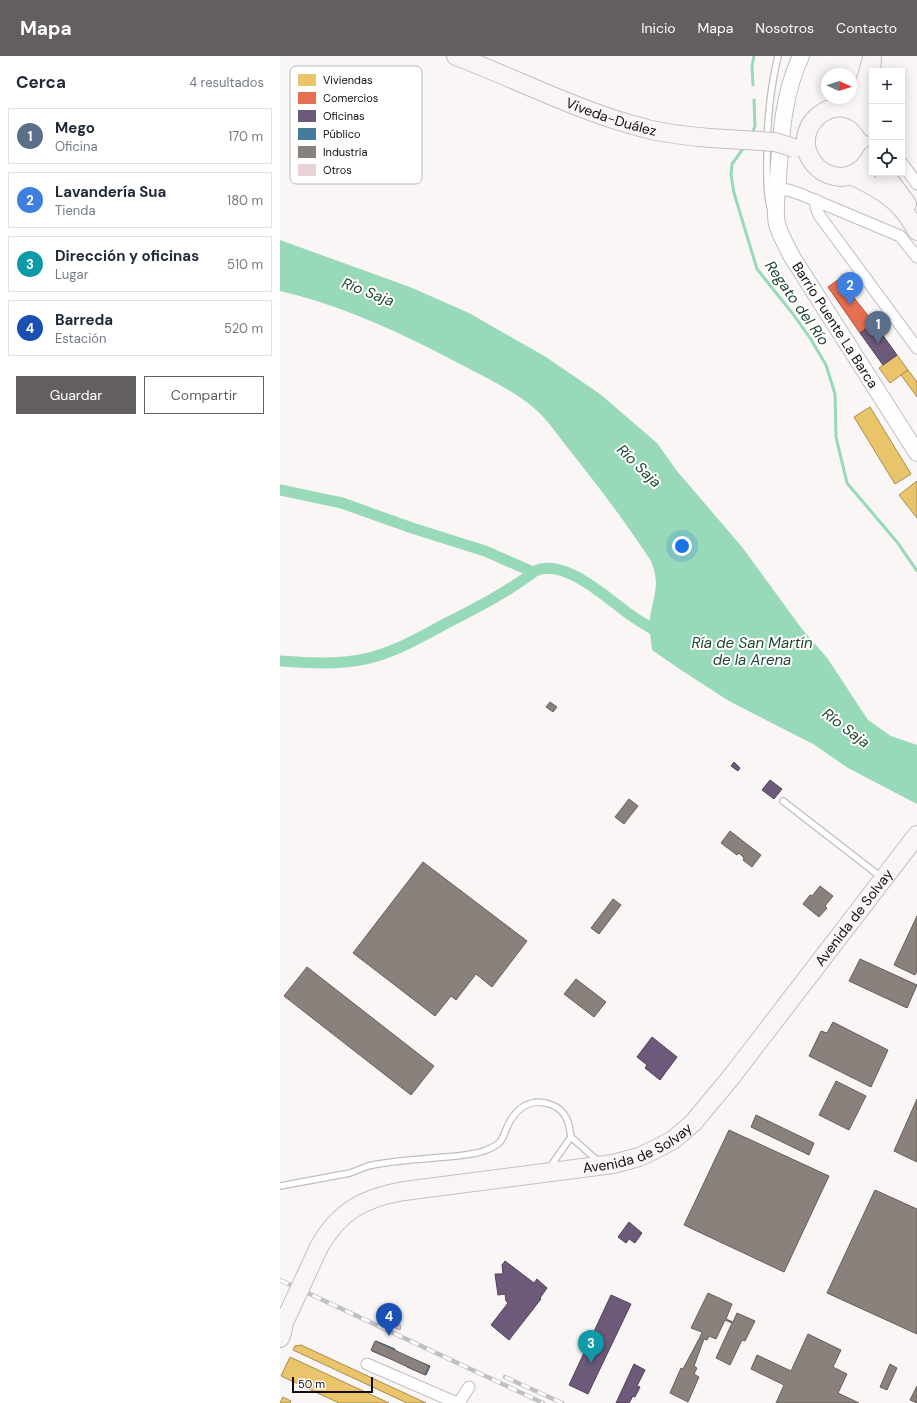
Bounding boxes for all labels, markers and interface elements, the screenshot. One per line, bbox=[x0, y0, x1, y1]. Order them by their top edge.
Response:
text: Mapa bbox=[20, 16, 72, 41]
text: Inicio bbox=[641, 19, 676, 37]
text: Mapa bbox=[698, 19, 733, 37]
text: Nosotros bbox=[755, 19, 814, 37]
text: Contacto bbox=[836, 19, 897, 37]
legend bbox=[290, 66, 422, 184]
north arrow bbox=[821, 68, 857, 104]
map controls bbox=[869, 68, 905, 176]
button: + bbox=[869, 68, 905, 104]
text: Cerca bbox=[16, 71, 66, 93]
text: Viviendas bbox=[323, 73, 372, 87]
text: 4 resultados bbox=[189, 74, 264, 91]
text: Comercios bbox=[323, 91, 378, 105]
street label: Viveda-Duález bbox=[563, 94, 658, 140]
button: − bbox=[869, 104, 905, 140]
text: Oficinas bbox=[323, 109, 364, 123]
text: Mego bbox=[55, 118, 95, 138]
text: Público bbox=[323, 127, 360, 141]
text: 1 bbox=[28, 128, 32, 145]
text: 170 m bbox=[228, 128, 263, 145]
text: Oficina bbox=[55, 138, 97, 155]
button: locate bbox=[869, 140, 905, 176]
text: Industria bbox=[323, 145, 367, 159]
text: Otros bbox=[323, 163, 352, 177]
text: Lavandería Sua bbox=[55, 182, 166, 202]
text: 2 bbox=[26, 192, 34, 209]
text: 180 m bbox=[227, 192, 263, 209]
text: Tienda bbox=[55, 202, 95, 219]
text: Dirección y oficinas bbox=[55, 246, 199, 266]
text: 3 bbox=[26, 256, 34, 273]
text: 510 m bbox=[227, 256, 263, 273]
water label: Regato del Río bbox=[760, 257, 834, 349]
street label: Barrio Puente La Barca bbox=[788, 258, 882, 392]
text: Lugar bbox=[55, 266, 88, 283]
pin: 2 bbox=[837, 272, 863, 305]
water label: Río Saja bbox=[339, 273, 397, 311]
text: Barreda bbox=[55, 310, 113, 330]
pin: 1 bbox=[865, 311, 891, 344]
text: 4 bbox=[26, 320, 34, 337]
text: 520 m bbox=[224, 320, 263, 337]
text: Estación bbox=[55, 330, 106, 347]
button: Guardar bbox=[16, 376, 136, 414]
button: Compartir bbox=[144, 376, 264, 414]
water label: Río Saja bbox=[612, 440, 666, 492]
your location bbox=[672, 536, 692, 556]
water label: Ría de San Martín de la Arena bbox=[691, 633, 813, 670]
water label: Río Saja bbox=[818, 704, 874, 752]
street label: Avenida de Solvay bbox=[811, 865, 897, 969]
street label: Avenida de Solvay bbox=[582, 1119, 696, 1177]
pin: 4 bbox=[376, 1303, 402, 1336]
pin: 3 bbox=[578, 1330, 604, 1363]
scale bar bbox=[292, 1375, 373, 1394]
text: 50 m bbox=[298, 1377, 325, 1391]

